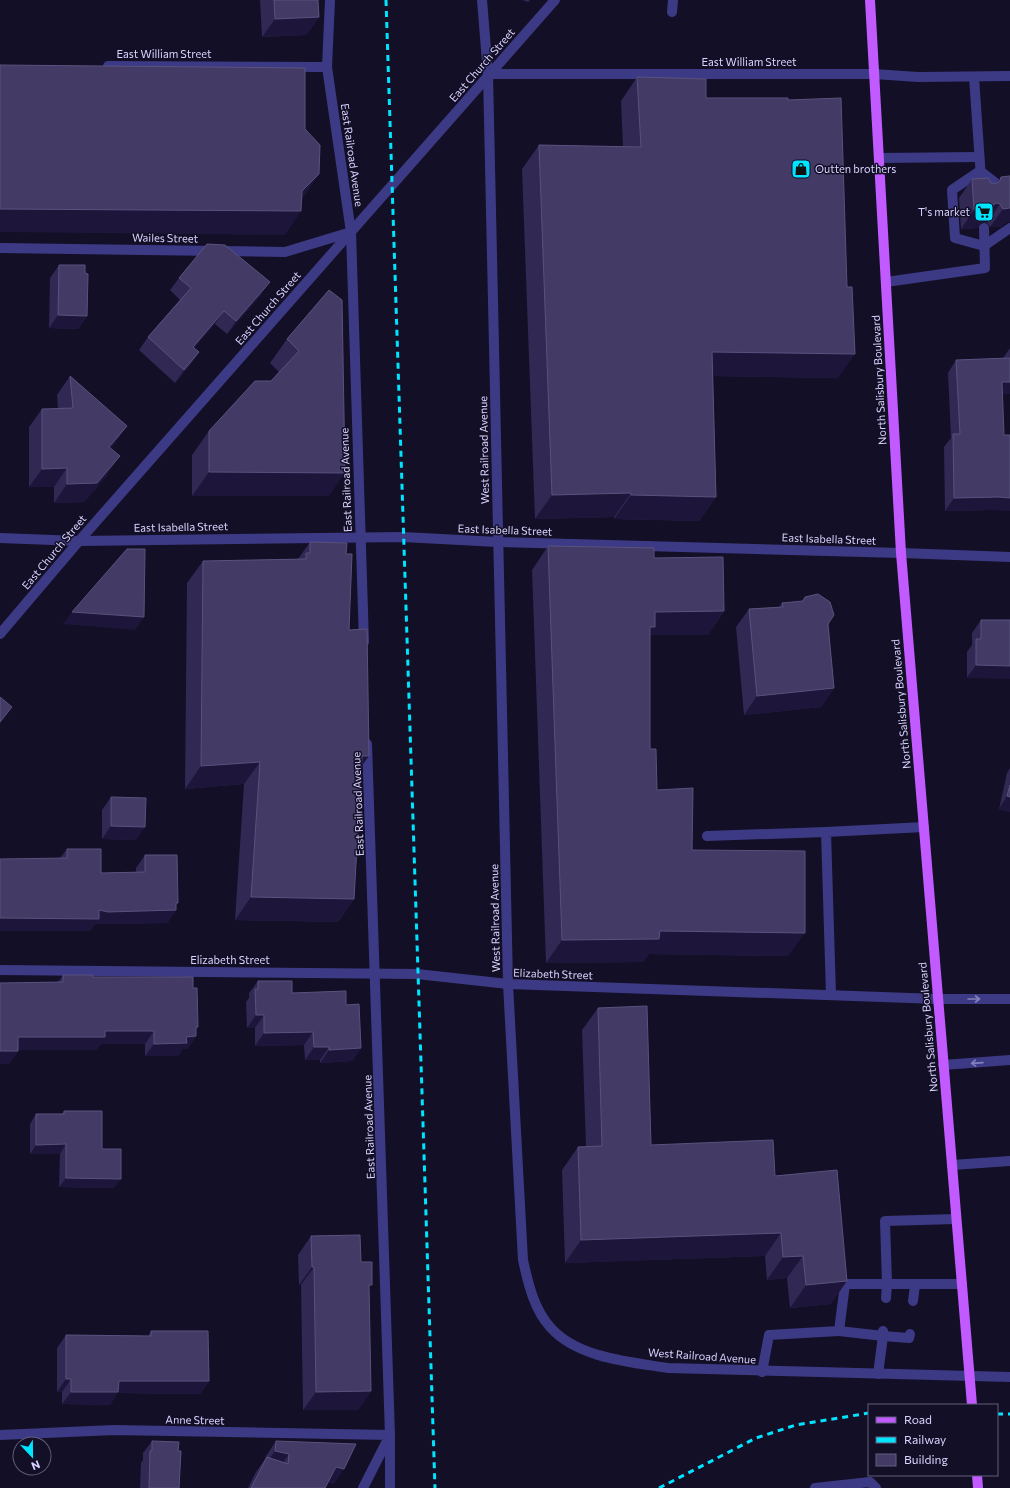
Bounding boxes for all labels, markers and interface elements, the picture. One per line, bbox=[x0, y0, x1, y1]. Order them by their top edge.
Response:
street label: East Church Street bbox=[446, 25, 517, 104]
street label: East William Street bbox=[117, 47, 212, 60]
street label: East William Street bbox=[702, 55, 797, 68]
street label: East Railroad Avenue bbox=[339, 102, 366, 208]
shop icon: Outten brothers bbox=[790, 158, 812, 180]
place label: Outten brothers bbox=[815, 162, 896, 175]
supermarket icon: T's market bbox=[973, 201, 995, 223]
place label: T's market bbox=[918, 205, 970, 218]
street label: Wailes Street bbox=[132, 230, 199, 245]
street label: East Church Street bbox=[232, 268, 303, 347]
street label: North Salisbury Boulevard bbox=[869, 315, 888, 445]
street label: West Railroad Avenue bbox=[476, 396, 491, 504]
street label: East Railroad Avenue bbox=[337, 428, 354, 532]
street label: East Church Street bbox=[19, 512, 89, 591]
street label: East Isabella Street bbox=[134, 519, 229, 534]
street label: East Isabella Street bbox=[458, 521, 553, 538]
street label: East Isabella Street bbox=[782, 530, 877, 547]
street label: North Salisbury Boulevard bbox=[888, 639, 913, 769]
street label: East Railroad Avenue bbox=[349, 752, 366, 856]
street label: West Railroad Avenue bbox=[487, 864, 502, 972]
street label: Elizabeth Street bbox=[190, 953, 270, 966]
street label: North Salisbury Boulevard bbox=[915, 962, 940, 1092]
street label: Elizabeth Street bbox=[513, 966, 594, 981]
one-way arrow bbox=[967, 995, 980, 1003]
one-way arrow bbox=[971, 1059, 984, 1066]
street label: East Railroad Avenue bbox=[360, 1075, 377, 1179]
street label: West Railroad Avenue bbox=[648, 1345, 757, 1366]
legend bbox=[868, 1404, 998, 1476]
street label: Anne Street bbox=[165, 1412, 225, 1427]
text: Road bbox=[904, 1412, 932, 1426]
text: Railway bbox=[904, 1432, 946, 1446]
north arrow bbox=[12, 1436, 52, 1476]
text: Building bbox=[904, 1452, 948, 1466]
text: N bbox=[30, 1458, 42, 1473]

